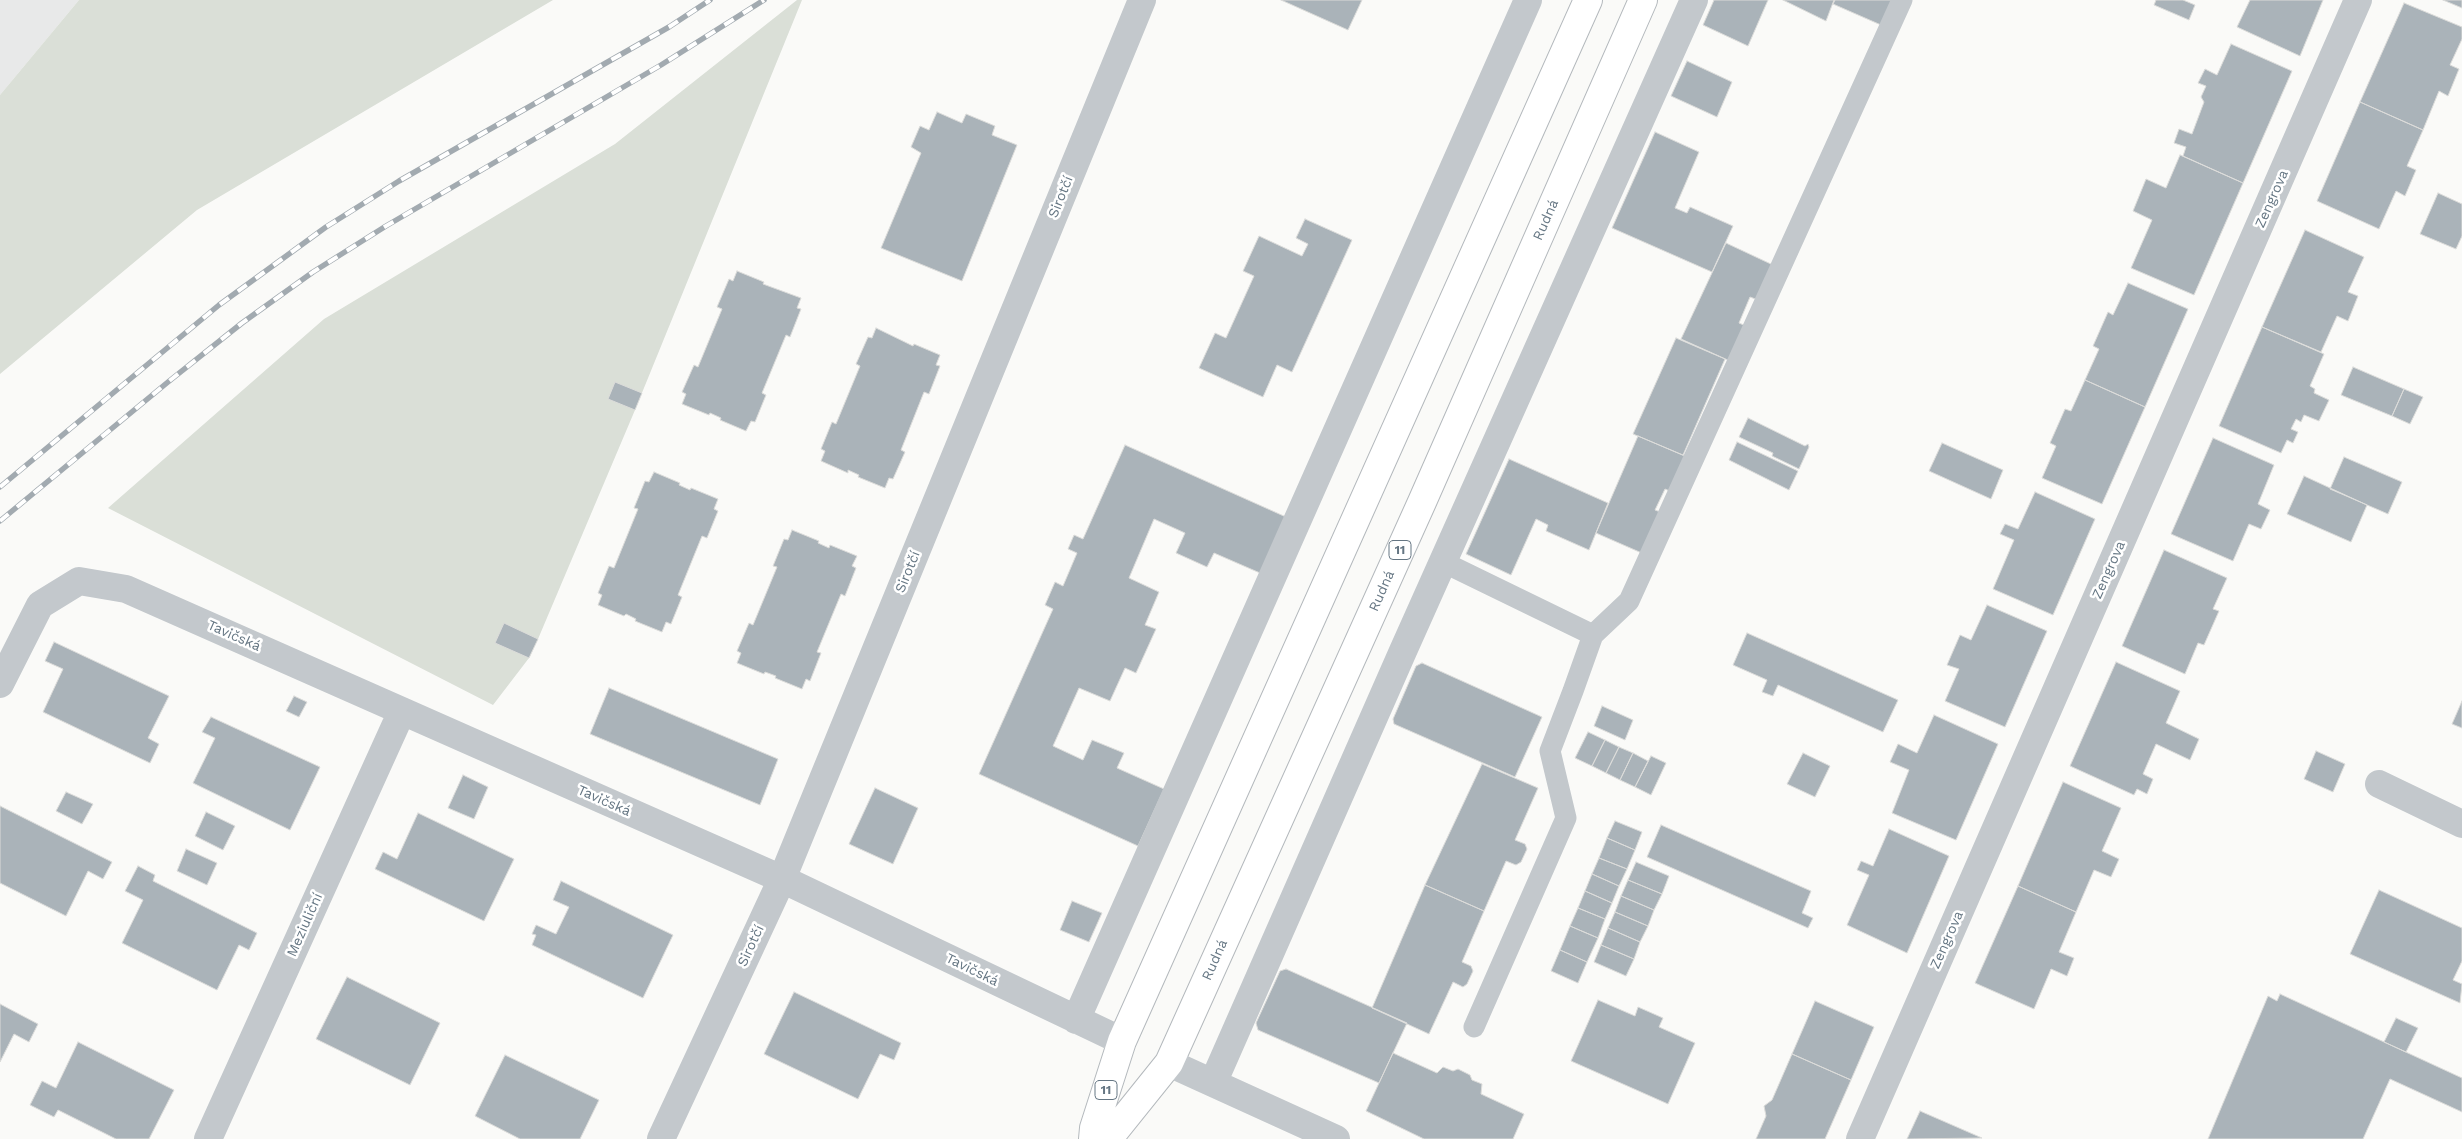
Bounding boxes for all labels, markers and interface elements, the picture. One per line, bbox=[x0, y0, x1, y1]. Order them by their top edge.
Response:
street label: Zengrova bbox=[2252, 167, 2292, 231]
street label: Sirotčí bbox=[1045, 174, 1077, 220]
street label: Rudná bbox=[1530, 197, 1562, 243]
street label: Zengrova bbox=[2089, 538, 2129, 602]
road number: 11 bbox=[1389, 540, 1411, 560]
street label: Sirotčí bbox=[892, 549, 924, 595]
street label: Rudná bbox=[1366, 568, 1398, 614]
street label: Tavičská bbox=[205, 617, 263, 655]
street label: Tavičská bbox=[575, 782, 633, 820]
street label: Meziuliční bbox=[283, 891, 327, 959]
street label: Zengrova bbox=[1927, 908, 1967, 972]
street label: Sirotčí bbox=[734, 923, 768, 969]
street label: Rudná bbox=[1199, 937, 1231, 983]
street label: Tavičská bbox=[943, 950, 1001, 990]
road number: 11 bbox=[1095, 1080, 1117, 1100]

